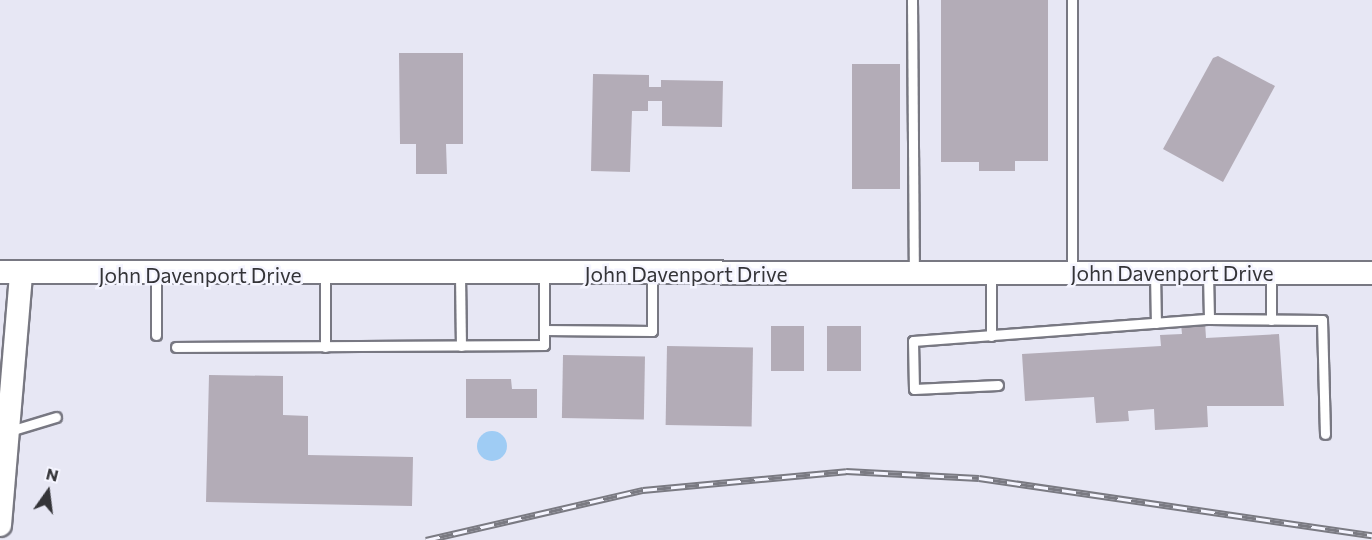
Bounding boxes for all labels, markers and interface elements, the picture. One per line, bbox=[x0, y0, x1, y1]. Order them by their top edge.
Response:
street label: John Davenport Drive bbox=[1070, 260, 1274, 286]
street label: John Davenport Drive bbox=[584, 261, 788, 287]
street label: John Davenport Drive bbox=[98, 262, 302, 288]
north arrow bbox=[18, 462, 78, 522]
text: N bbox=[44, 463, 61, 485]

